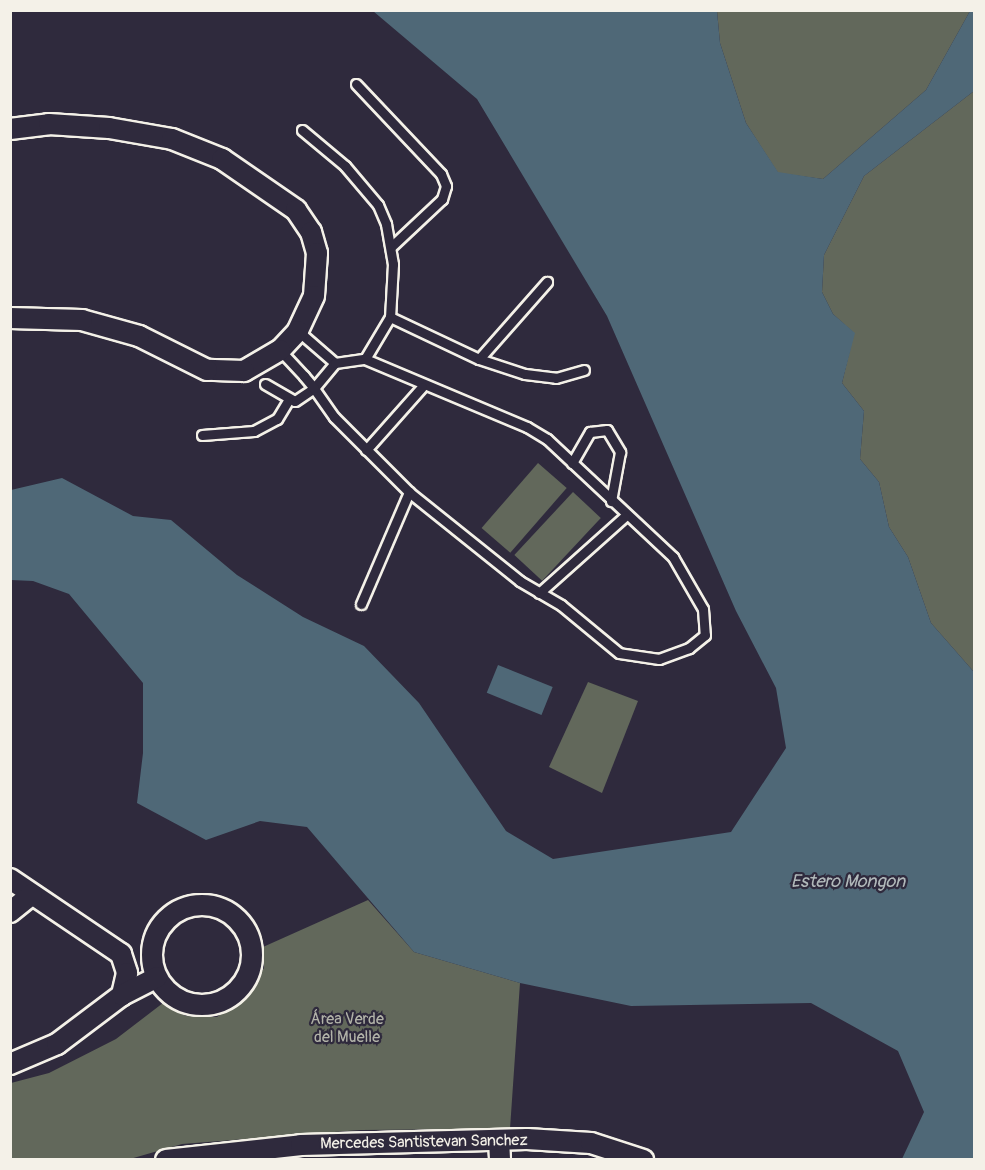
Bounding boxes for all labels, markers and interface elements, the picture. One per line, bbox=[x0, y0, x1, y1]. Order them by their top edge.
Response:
water label: Estero Mongon bbox=[791, 871, 905, 893]
park label: Área Verde del Muelle bbox=[310, 1009, 384, 1047]
street label: Mercedes Santistevan Sanchez bbox=[320, 1131, 528, 1153]

